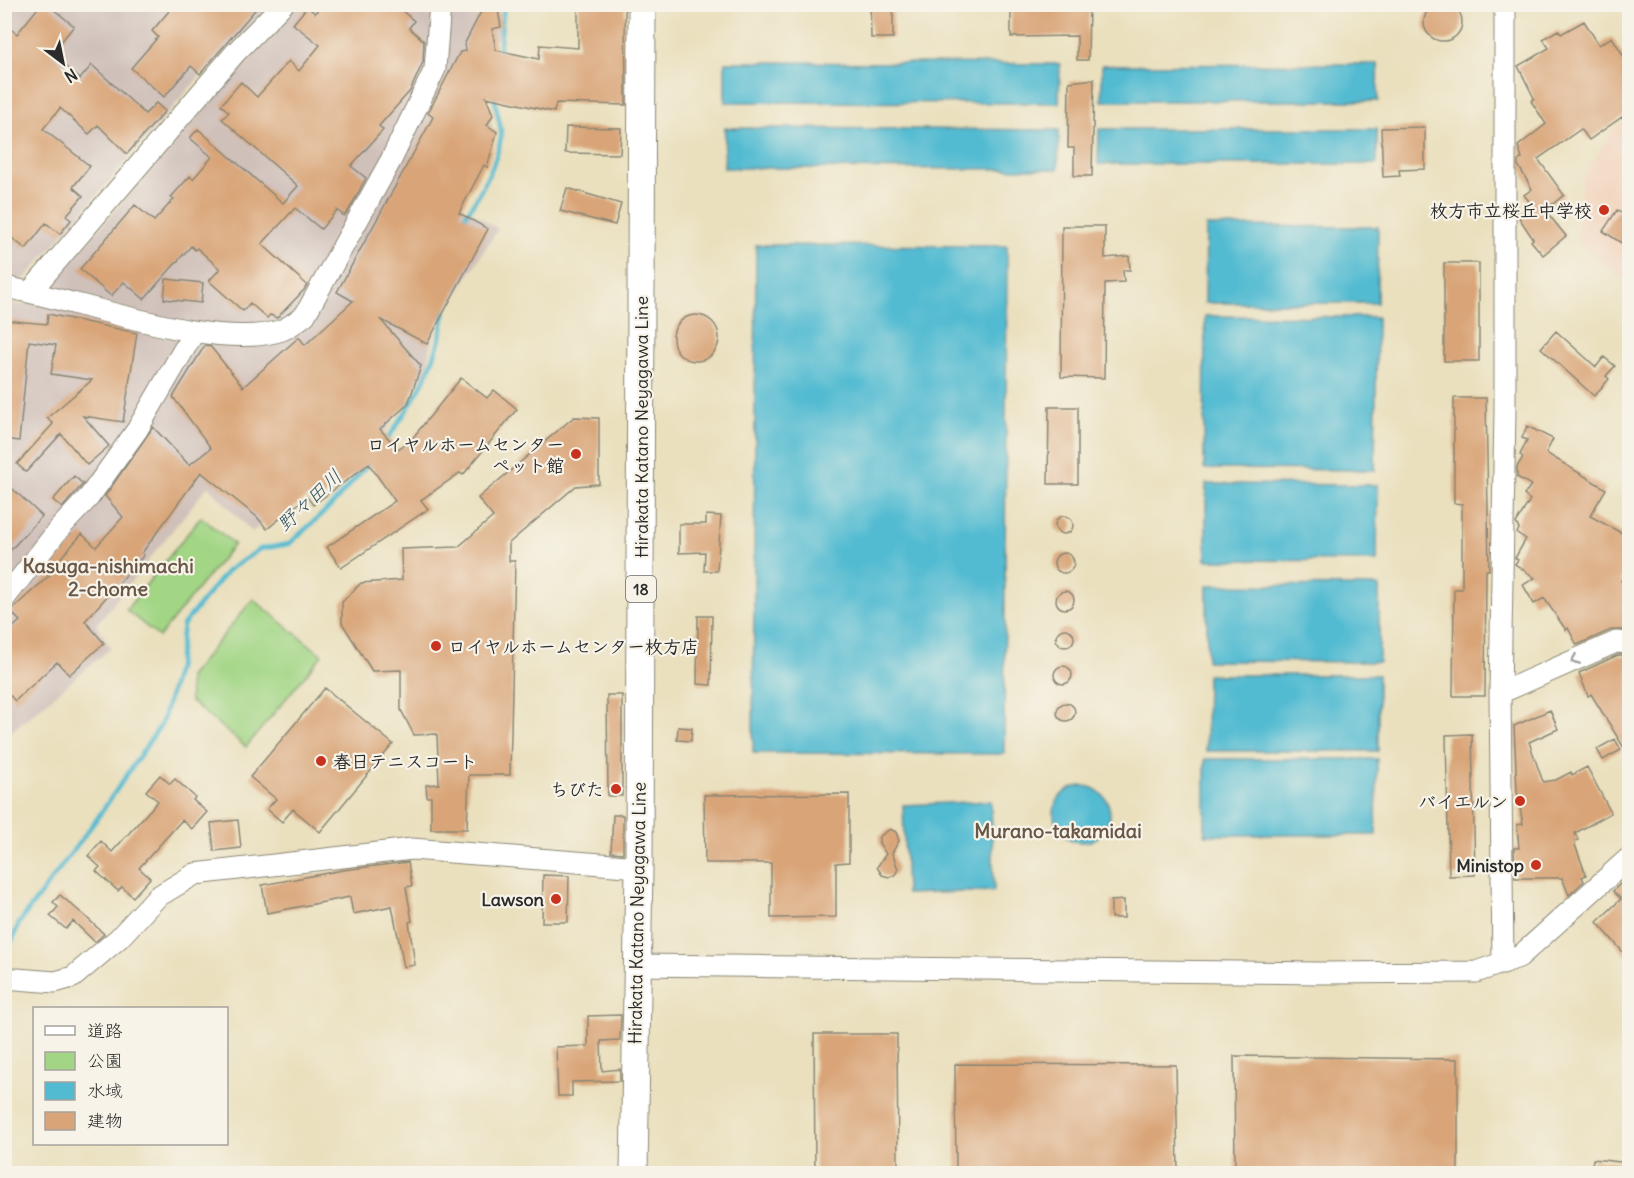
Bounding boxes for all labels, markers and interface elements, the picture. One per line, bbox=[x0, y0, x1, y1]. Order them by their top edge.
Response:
north arrow bbox=[33, 33, 93, 93]
text: N bbox=[61, 64, 81, 87]
place label: 枚方市立桜丘中学校 bbox=[1430, 199, 1592, 222]
marker: 枚方市立桜丘中学校 bbox=[1597, 203, 1611, 217]
street label: Hirakata Katano Neyagawa Line bbox=[630, 296, 653, 558]
place label: ロイヤルホームセンター ペット館 bbox=[367, 433, 564, 477]
marker: ロイヤルホームセンター ペット館 bbox=[569, 447, 583, 461]
water label: 野々田川 bbox=[271, 464, 347, 536]
district label: Kasuga-nishimachi 2-chome bbox=[22, 553, 194, 601]
road number: 18 bbox=[626, 576, 656, 602]
place label: ロイヤルホームセンター枚方店 bbox=[448, 635, 699, 658]
marker: ロイヤルホームセンター枚方店 bbox=[429, 639, 443, 653]
one-way arrow bbox=[1570, 653, 1581, 665]
place label: 春日テニスコート bbox=[333, 750, 477, 773]
marker: 春日テニスコート bbox=[314, 754, 328, 768]
place label: ちびた bbox=[550, 778, 604, 801]
marker: ちびた bbox=[609, 782, 623, 796]
street label: Hirakata Katano Neyagawa Line bbox=[623, 782, 651, 1044]
place label: バイエルン bbox=[1418, 790, 1508, 813]
marker: バイエルン bbox=[1513, 794, 1527, 808]
district label: Murano-takamidai bbox=[974, 818, 1142, 843]
place label: Ministop bbox=[1456, 854, 1524, 877]
marker: Ministop bbox=[1529, 858, 1543, 872]
place label: Lawson bbox=[481, 888, 545, 911]
marker: Lawson bbox=[549, 892, 563, 906]
legend bbox=[33, 1007, 228, 1145]
text: 道路 bbox=[87, 1019, 123, 1042]
text: 公園 bbox=[87, 1049, 123, 1072]
text: 水域 bbox=[87, 1079, 123, 1102]
text: 建物 bbox=[87, 1109, 123, 1132]

